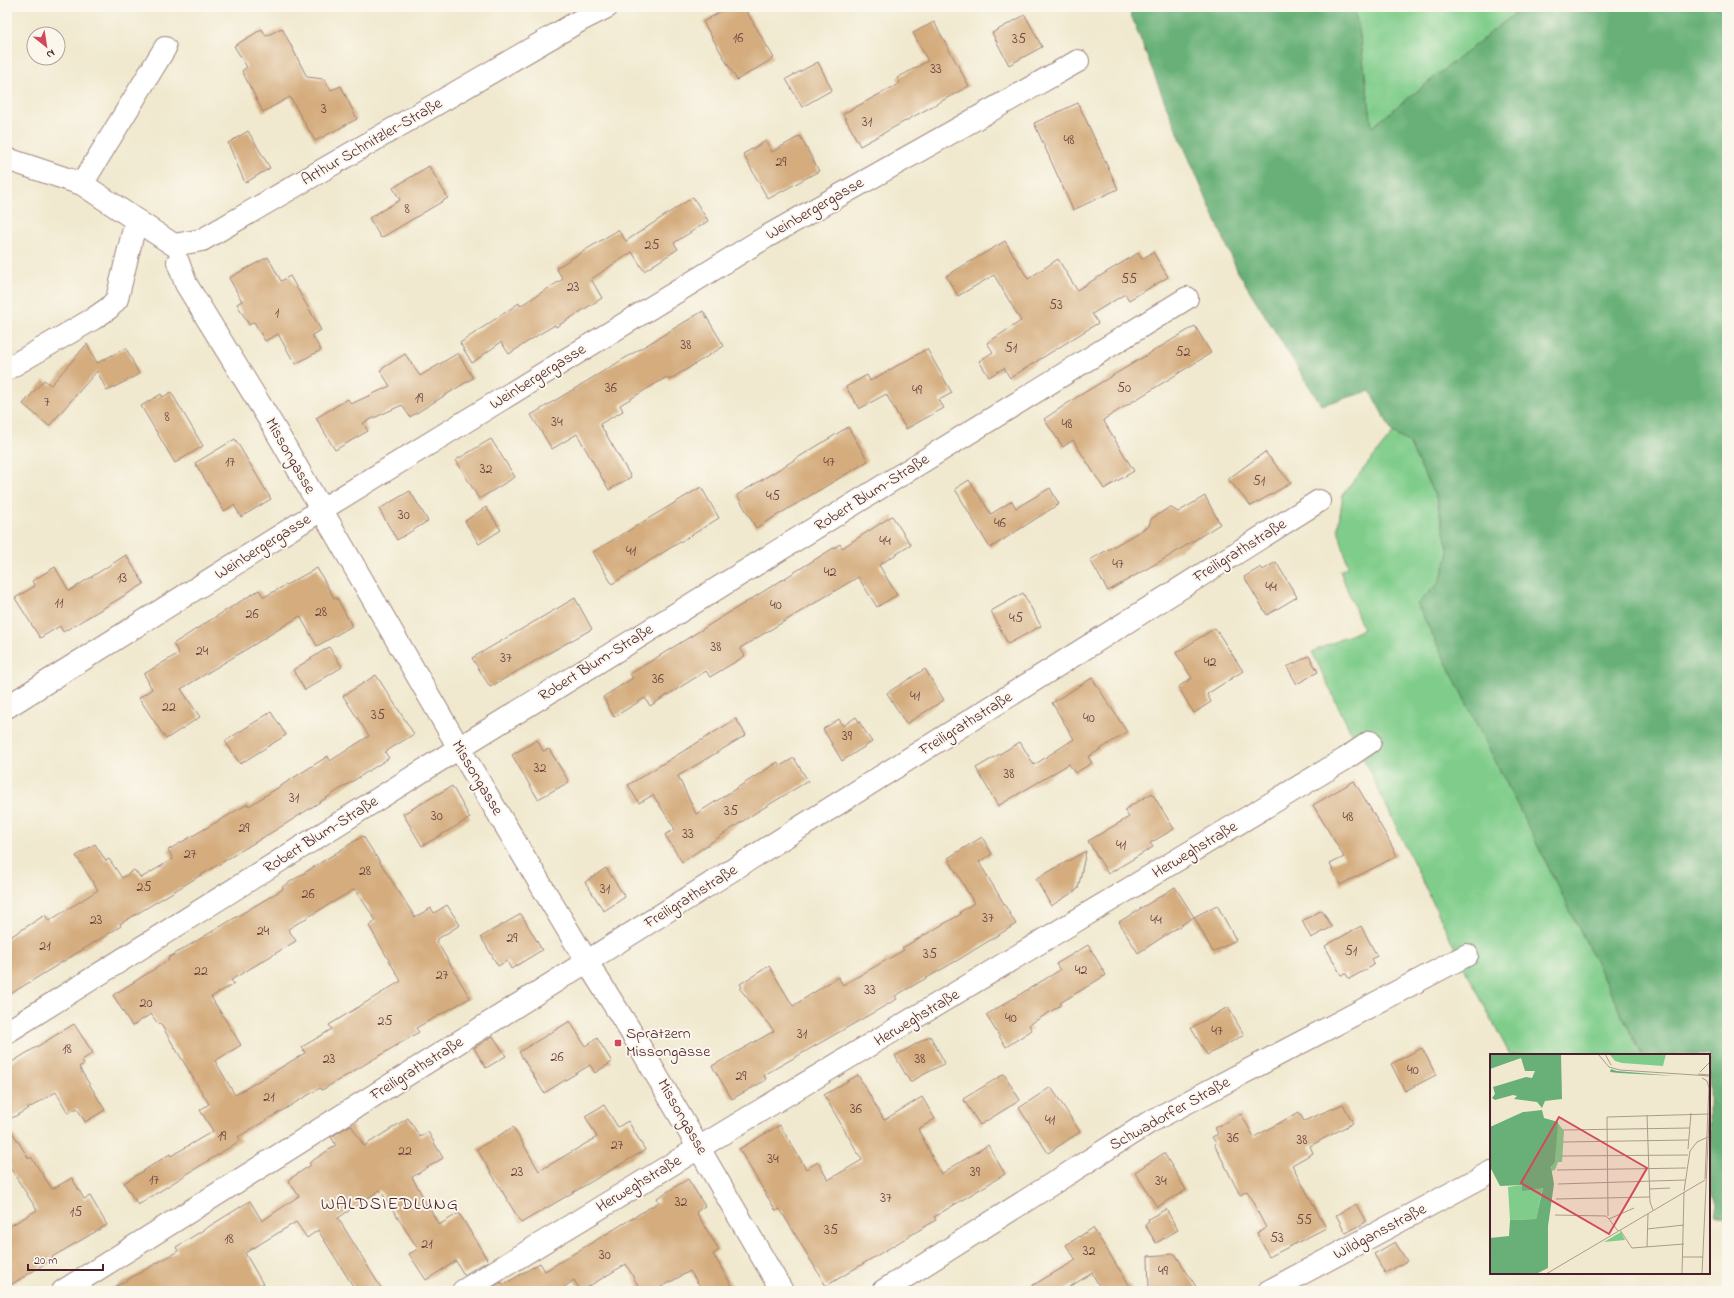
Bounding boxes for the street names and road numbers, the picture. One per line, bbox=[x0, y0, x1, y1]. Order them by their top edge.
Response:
street label: Arthur Schnitzler-Straße bbox=[297, 91, 448, 192]
street label: Weinbergergasse bbox=[762, 171, 869, 247]
street label: Weinbergergasse bbox=[485, 337, 592, 416]
street label: Missongasse bbox=[259, 413, 322, 499]
street label: Robert Blum-Straße bbox=[810, 448, 935, 538]
street label: Weinbergergasse bbox=[210, 507, 317, 586]
street label: Freiligrathstraße bbox=[1188, 512, 1292, 590]
street label: Robert Blum-Straße bbox=[534, 618, 659, 708]
street label: Freiligrathstraße bbox=[914, 685, 1018, 763]
street label: Missongasse bbox=[445, 736, 509, 821]
street label: Robert Blum-Straße bbox=[259, 790, 384, 880]
street label: Herweghstraße bbox=[1148, 815, 1243, 885]
street label: Freiligrathstraße bbox=[639, 858, 743, 936]
street label: Herweghstraße bbox=[870, 983, 965, 1053]
street label: Freiligrathstraße bbox=[365, 1030, 469, 1108]
street label: Schwadorfer Straße bbox=[1105, 1070, 1235, 1157]
street label: Missongasse bbox=[651, 1074, 714, 1160]
street label: Herweghstraße bbox=[592, 1149, 687, 1219]
street label: Wildgansstraße bbox=[1329, 1197, 1432, 1267]

